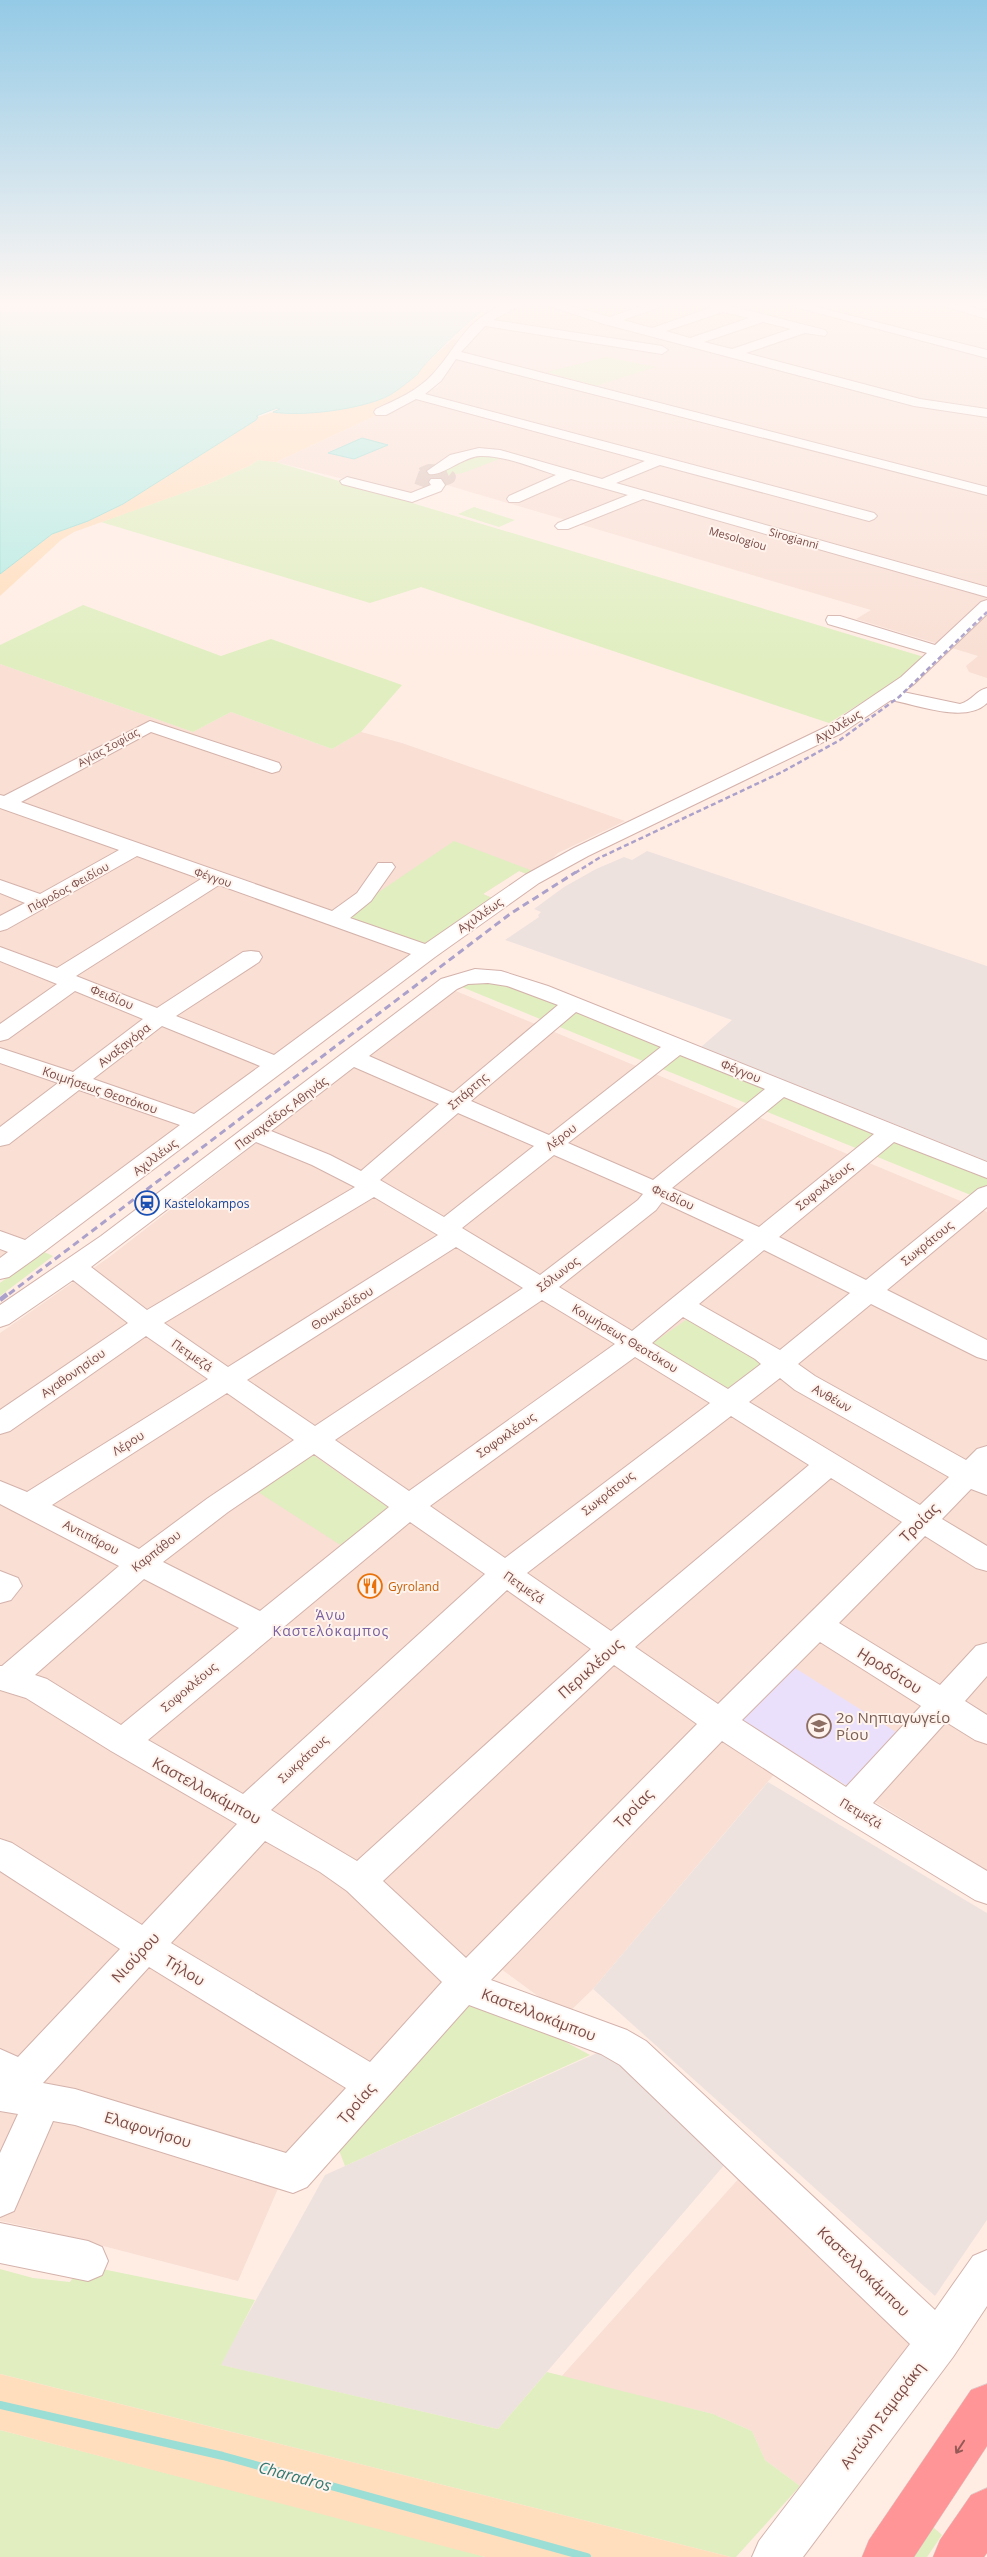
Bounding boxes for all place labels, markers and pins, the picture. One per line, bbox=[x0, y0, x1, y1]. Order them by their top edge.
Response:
station icon: Kastelokampos bbox=[134, 1190, 160, 1216]
place label: Kastelokampos bbox=[164, 1195, 250, 1212]
restaurant icon: Gyroland bbox=[357, 1573, 383, 1599]
place label: Gyroland bbox=[388, 1578, 439, 1595]
place label: 2ο Νηπιαγωγείο Ρίου bbox=[836, 1707, 950, 1744]
school or university icon: 2ο Νηπιαγωγείο Ρίου bbox=[806, 1713, 832, 1739]

